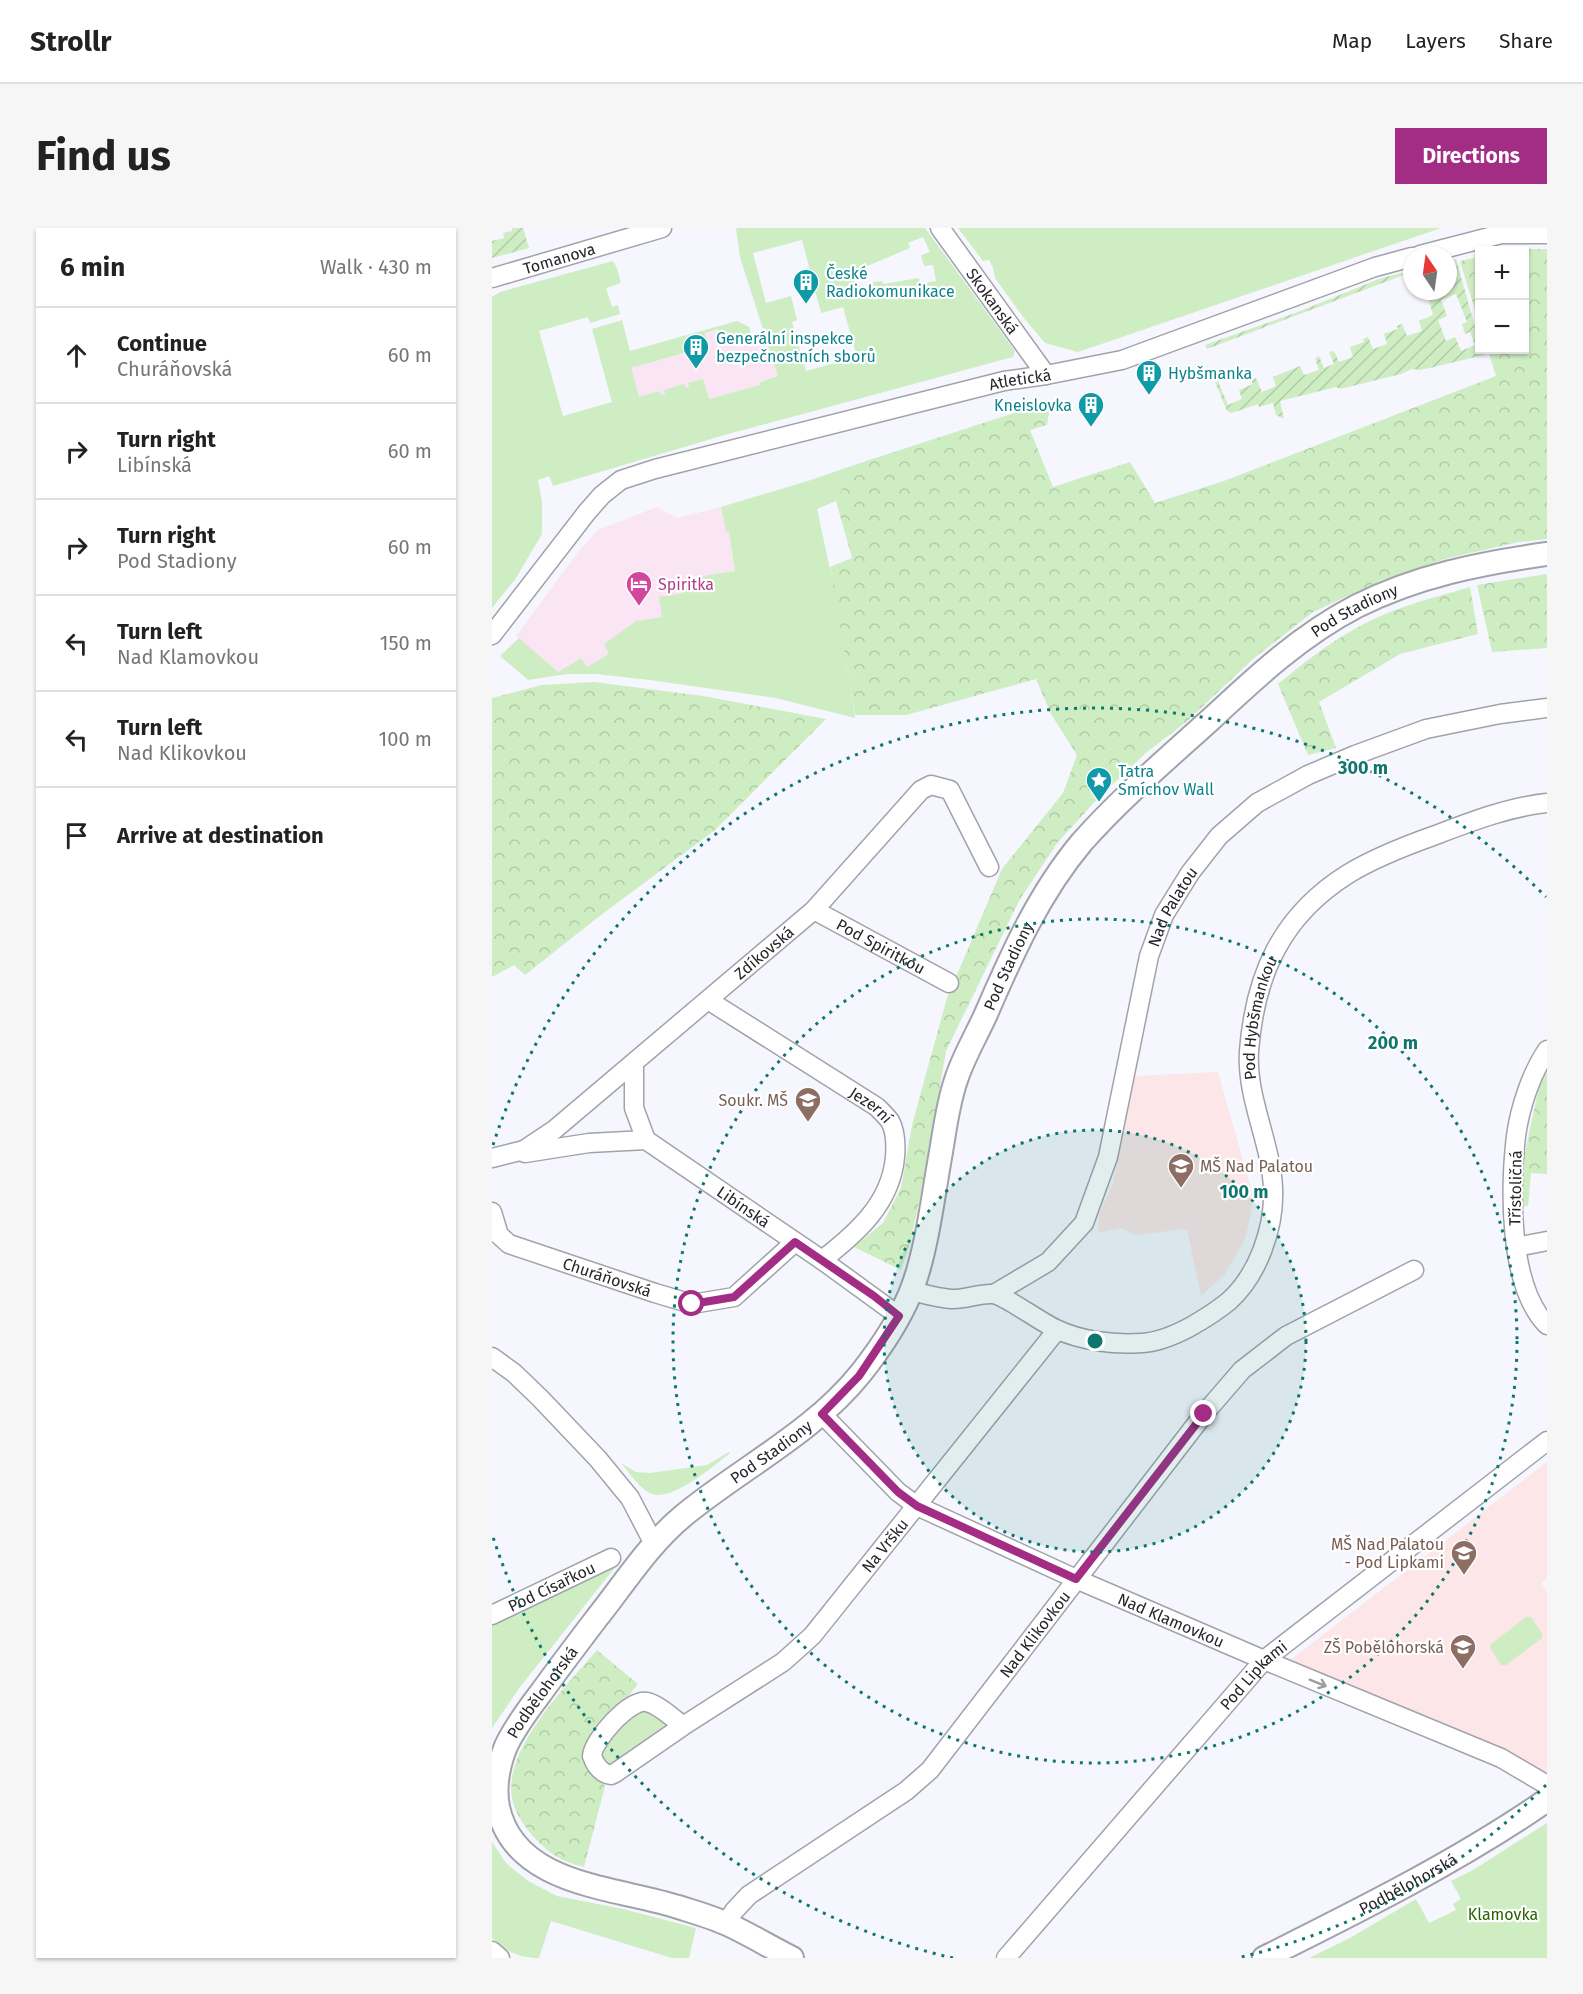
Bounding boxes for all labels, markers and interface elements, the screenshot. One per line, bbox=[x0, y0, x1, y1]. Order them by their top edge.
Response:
text: Strollr bbox=[30, 25, 111, 58]
text: Map bbox=[1332, 28, 1372, 54]
text: Layers bbox=[1405, 28, 1466, 54]
text: Share bbox=[1499, 28, 1553, 54]
button: Directions bbox=[1395, 128, 1547, 184]
text: Find us bbox=[36, 131, 171, 181]
street label: Tomanova bbox=[521, 239, 598, 278]
north arrow bbox=[1403, 246, 1457, 300]
map controls bbox=[1475, 246, 1529, 354]
button: + bbox=[1475, 246, 1529, 300]
text: 6 min bbox=[60, 252, 125, 283]
text: Walk · 430 m bbox=[320, 255, 432, 279]
place label: České Radiokomunikace bbox=[826, 263, 955, 301]
street label: Skokanská bbox=[962, 265, 1022, 338]
building icon: České Radiokomunikace bbox=[791, 267, 821, 305]
button: − bbox=[1475, 300, 1529, 354]
place label: Generální inspekce bezpečnostních sborů bbox=[716, 329, 876, 366]
text: Continue bbox=[117, 330, 207, 357]
building icon: Generální inspekce bezpečnostních sborů bbox=[681, 332, 711, 370]
icon: ahead bbox=[60, 339, 93, 372]
text: 60 m bbox=[388, 343, 432, 367]
text: Churáňovská bbox=[117, 357, 232, 381]
building icon: Hybšmanka bbox=[1134, 358, 1164, 396]
place label: Hybšmanka bbox=[1168, 364, 1252, 383]
street label: Atletická bbox=[987, 365, 1053, 394]
building icon: Kneislovka bbox=[1076, 390, 1106, 428]
place label: Kneislovka bbox=[994, 396, 1072, 415]
text: Turn right bbox=[117, 426, 216, 453]
icon: right bbox=[60, 435, 93, 468]
text: 60 m bbox=[388, 439, 432, 463]
text: Libínská bbox=[117, 453, 192, 477]
text: Turn right bbox=[117, 522, 216, 549]
icon: right bbox=[60, 531, 93, 564]
text: 60 m bbox=[388, 535, 432, 559]
text: Pod Stadiony bbox=[117, 549, 237, 573]
hotel icon: Spiritka bbox=[624, 569, 654, 607]
place label: Spiritka bbox=[658, 575, 714, 594]
street label: Pod Stadiony bbox=[1307, 580, 1401, 641]
text: Turn left bbox=[117, 618, 202, 645]
icon: left bbox=[60, 627, 93, 660]
text: 150 m bbox=[380, 631, 432, 655]
text: Nad Klamovkou bbox=[117, 645, 259, 669]
text: Turn left bbox=[117, 714, 202, 741]
icon: left bbox=[60, 723, 93, 756]
text: 100 m bbox=[379, 727, 432, 751]
text: Nad Klikovkou bbox=[117, 741, 247, 765]
text: 300 m bbox=[1337, 757, 1388, 779]
place label: Tatra Smíchov Wall bbox=[1118, 762, 1214, 799]
place icon: Tatra Smíchov Wall bbox=[1084, 765, 1114, 803]
icon: arrive bbox=[60, 819, 93, 852]
text: Arrive at destination bbox=[117, 822, 324, 849]
street label: Nad Palatou bbox=[1144, 863, 1201, 949]
street label: Pod Spiritkou bbox=[833, 915, 928, 978]
street label: Pod Stadiony bbox=[980, 918, 1038, 1013]
street label: Zdíkovská bbox=[731, 922, 798, 983]
street label: Pod Hybšmankou bbox=[1240, 953, 1281, 1081]
text: 200 m bbox=[1368, 1032, 1418, 1054]
street label: Jezerní bbox=[846, 1083, 897, 1127]
school or university icon: Soukr. MŠ bbox=[793, 1085, 823, 1123]
place label: Soukr. MŠ bbox=[719, 1090, 788, 1110]
street label: Třístoličná bbox=[1505, 1150, 1526, 1226]
school or university icon: MŠ Nad Palatou bbox=[1166, 1151, 1196, 1189]
place label: MŠ Nad Palatou bbox=[1200, 1156, 1313, 1176]
text: 100 m bbox=[1220, 1181, 1268, 1203]
street label: Libínská bbox=[713, 1182, 773, 1232]
street label: Churáňovská bbox=[560, 1254, 654, 1301]
route start bbox=[678, 1290, 704, 1316]
centre of rings bbox=[1085, 1331, 1105, 1351]
route end bbox=[1190, 1400, 1216, 1426]
street label: Pod Stadiony bbox=[727, 1416, 816, 1488]
street label: Na Vršku bbox=[858, 1515, 912, 1576]
place label: MŠ Nad Palatou - Pod Lipkami bbox=[1331, 1534, 1444, 1572]
school or university icon: MŠ Nad Palatou - Pod Lipkami bbox=[1449, 1538, 1479, 1576]
street label: Pod Císařkou bbox=[505, 1558, 598, 1616]
street label: Nad Klikovkou bbox=[996, 1587, 1074, 1681]
street label: Nad Klamovkou bbox=[1115, 1589, 1227, 1652]
school or university icon: ZŠ Pobělohorská bbox=[1448, 1632, 1478, 1670]
street label: Pod Lipkami bbox=[1216, 1637, 1291, 1714]
place label: ZŠ Pobělohorská bbox=[1324, 1637, 1444, 1657]
street label: Podbělohorská bbox=[503, 1643, 582, 1742]
one-way arrow bbox=[1309, 1678, 1327, 1689]
street label: Podbělohorská bbox=[1356, 1850, 1461, 1918]
park label: Klamovka bbox=[1468, 1905, 1538, 1924]

